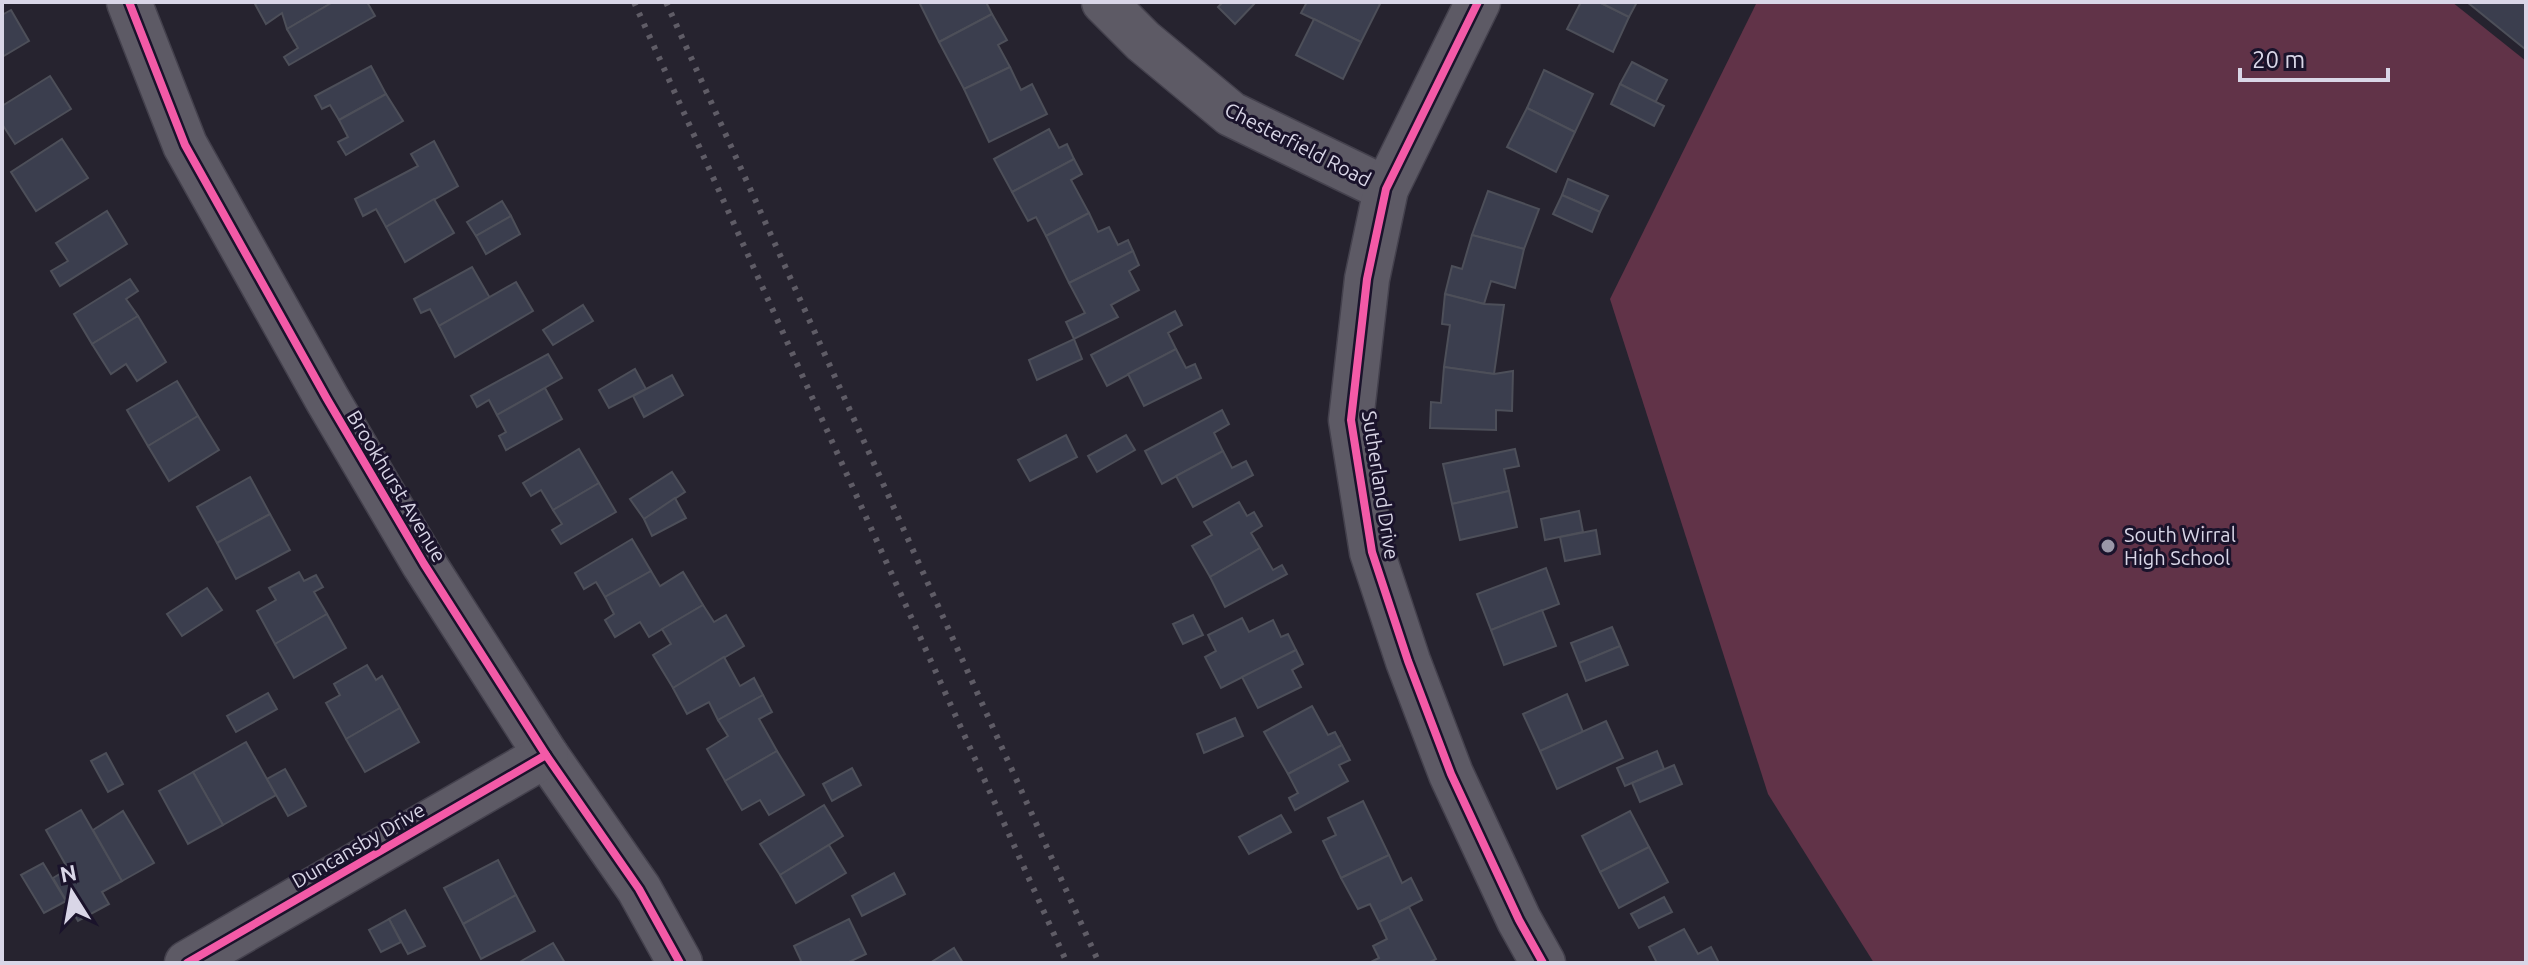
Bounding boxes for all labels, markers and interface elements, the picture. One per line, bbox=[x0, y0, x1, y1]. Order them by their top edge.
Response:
scale bar bbox=[2240, 32, 2388, 82]
text: 20 m bbox=[2252, 46, 2305, 73]
street label: Chesterfield Road bbox=[1221, 97, 1375, 191]
street label: Brookhurst Avenue bbox=[343, 406, 451, 566]
street label: Sutherland Drive bbox=[1358, 409, 1404, 561]
place label: South Wirral High School bbox=[2124, 523, 2236, 569]
marker: South Wirral High School bbox=[2099, 537, 2117, 555]
street label: Duncansby Drive bbox=[287, 798, 429, 892]
north arrow bbox=[32, 853, 112, 933]
text: N bbox=[58, 859, 79, 887]

